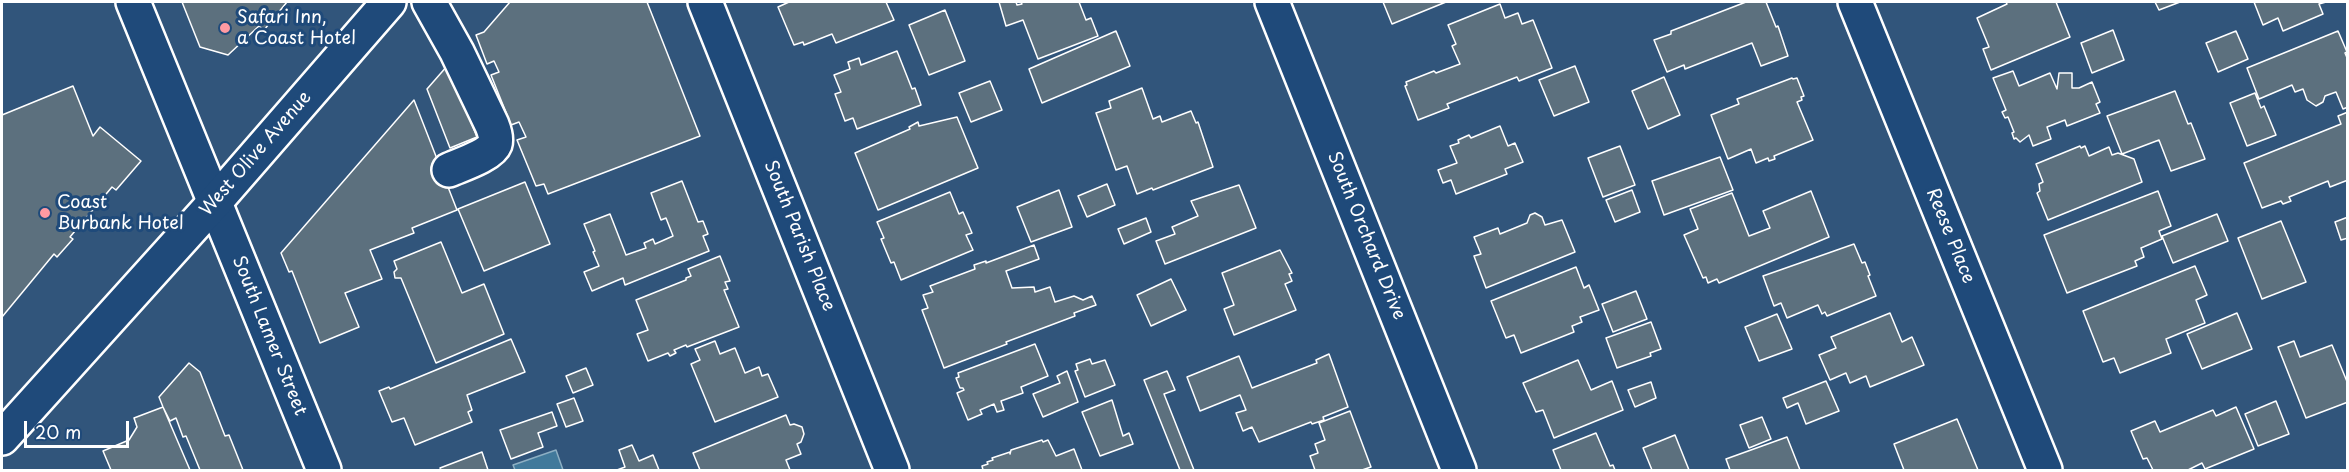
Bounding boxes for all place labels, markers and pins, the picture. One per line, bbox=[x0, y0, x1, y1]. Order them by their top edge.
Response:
place label: Safari Inn, a Coast Hotel bbox=[237, 7, 356, 50]
marker: Safari Inn, a Coast Hotel bbox=[218, 21, 232, 35]
place label: Coast Burbank Hotel bbox=[57, 192, 184, 234]
marker: Coast Burbank Hotel bbox=[38, 206, 52, 220]

